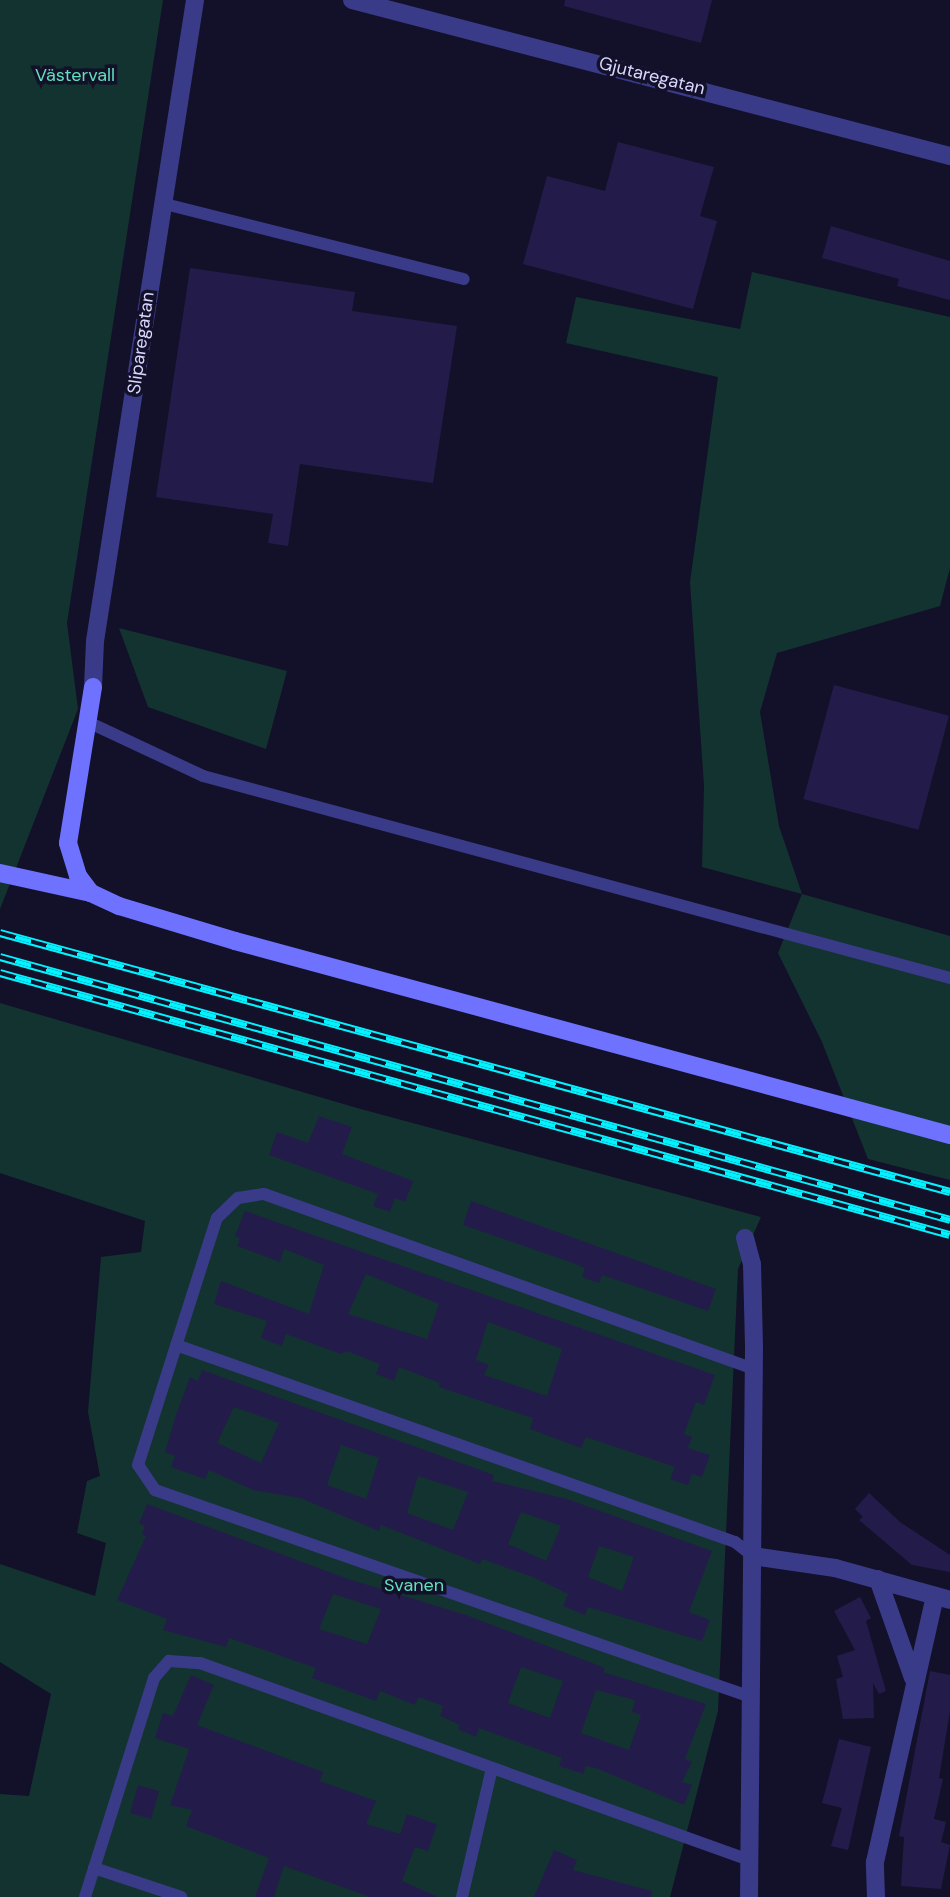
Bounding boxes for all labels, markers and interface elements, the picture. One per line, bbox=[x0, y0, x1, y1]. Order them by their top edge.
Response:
street label: Gjutaregatan bbox=[597, 52, 707, 100]
park label: Västervall bbox=[35, 64, 115, 86]
street label: Sliparegatan bbox=[123, 290, 159, 396]
park label: Svanen bbox=[384, 1574, 444, 1596]

